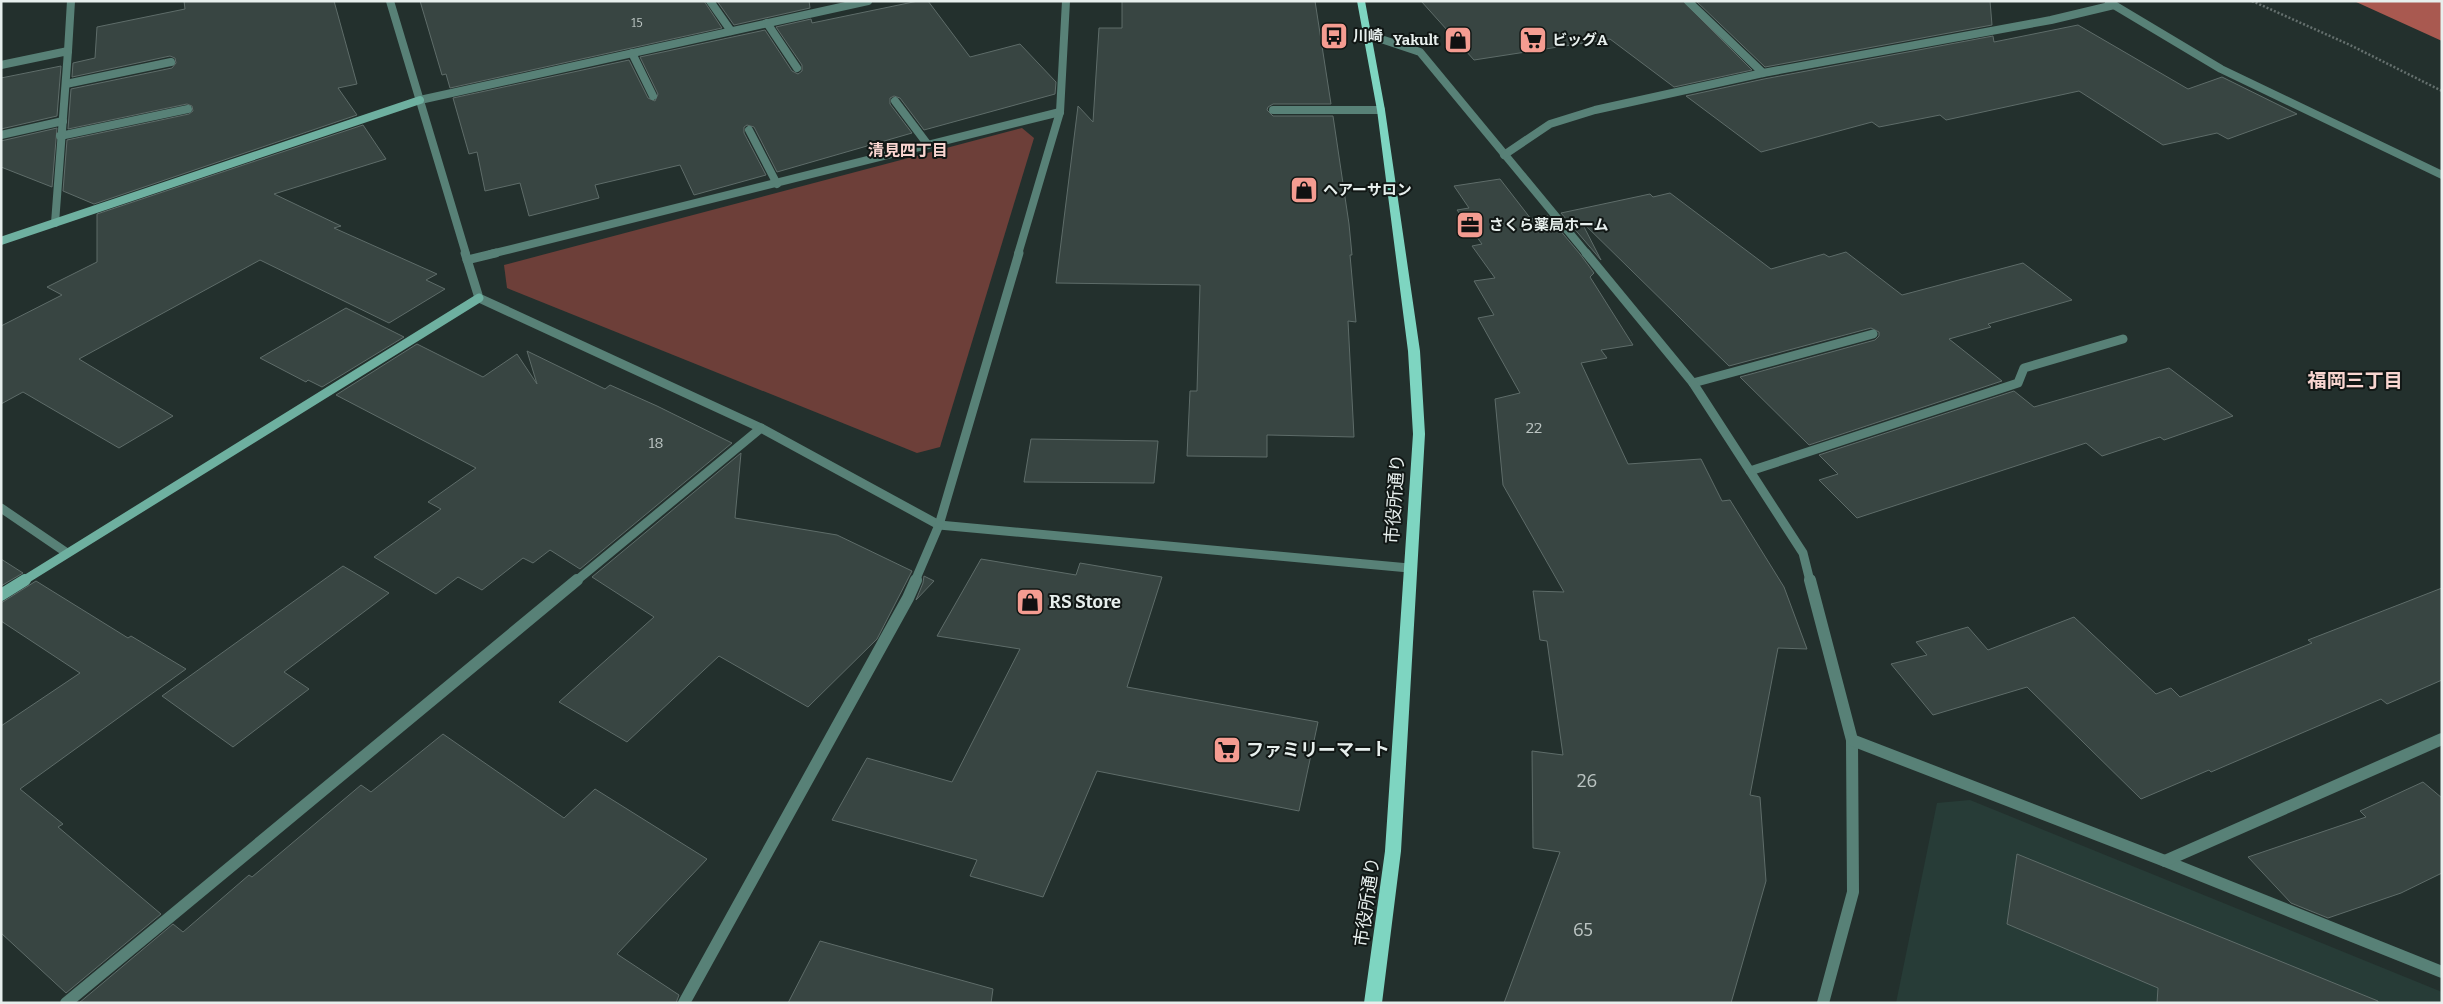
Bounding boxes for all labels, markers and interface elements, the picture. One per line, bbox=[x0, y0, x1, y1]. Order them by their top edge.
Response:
house number: 15 bbox=[631, 16, 643, 30]
bus stop icon: 川崎 bbox=[1319, 21, 1349, 51]
shop icon: Yakult bbox=[1443, 25, 1473, 55]
supermarket icon: ビッグA bbox=[1518, 25, 1548, 55]
place label: 川崎 bbox=[1353, 27, 1383, 45]
place label: Yakult bbox=[1393, 31, 1439, 49]
place label: ビッグA bbox=[1552, 31, 1608, 49]
district label: 清見四丁目 bbox=[868, 141, 948, 160]
shop icon: ヘアーサロン bbox=[1289, 175, 1319, 205]
place label: ヘアーサロン bbox=[1323, 181, 1412, 199]
office icon: さくら薬局ホーム bbox=[1455, 210, 1485, 240]
place label: さくら薬局ホーム bbox=[1489, 216, 1609, 234]
district label: 福岡三丁目 bbox=[2307, 369, 2403, 392]
house number: 22 bbox=[1526, 419, 1542, 437]
house number: 18 bbox=[648, 434, 664, 452]
street label: 市役所通り bbox=[1381, 453, 1409, 545]
shop icon: RS Store bbox=[1015, 587, 1045, 617]
place label: RS Store bbox=[1049, 591, 1121, 613]
supermarket icon: ファミリーマート bbox=[1212, 735, 1242, 765]
place label: ファミリーマート bbox=[1246, 739, 1390, 761]
house number: 26 bbox=[1577, 770, 1597, 792]
street label: 市役所通り bbox=[1350, 856, 1384, 948]
house number: 65 bbox=[1573, 919, 1593, 941]

